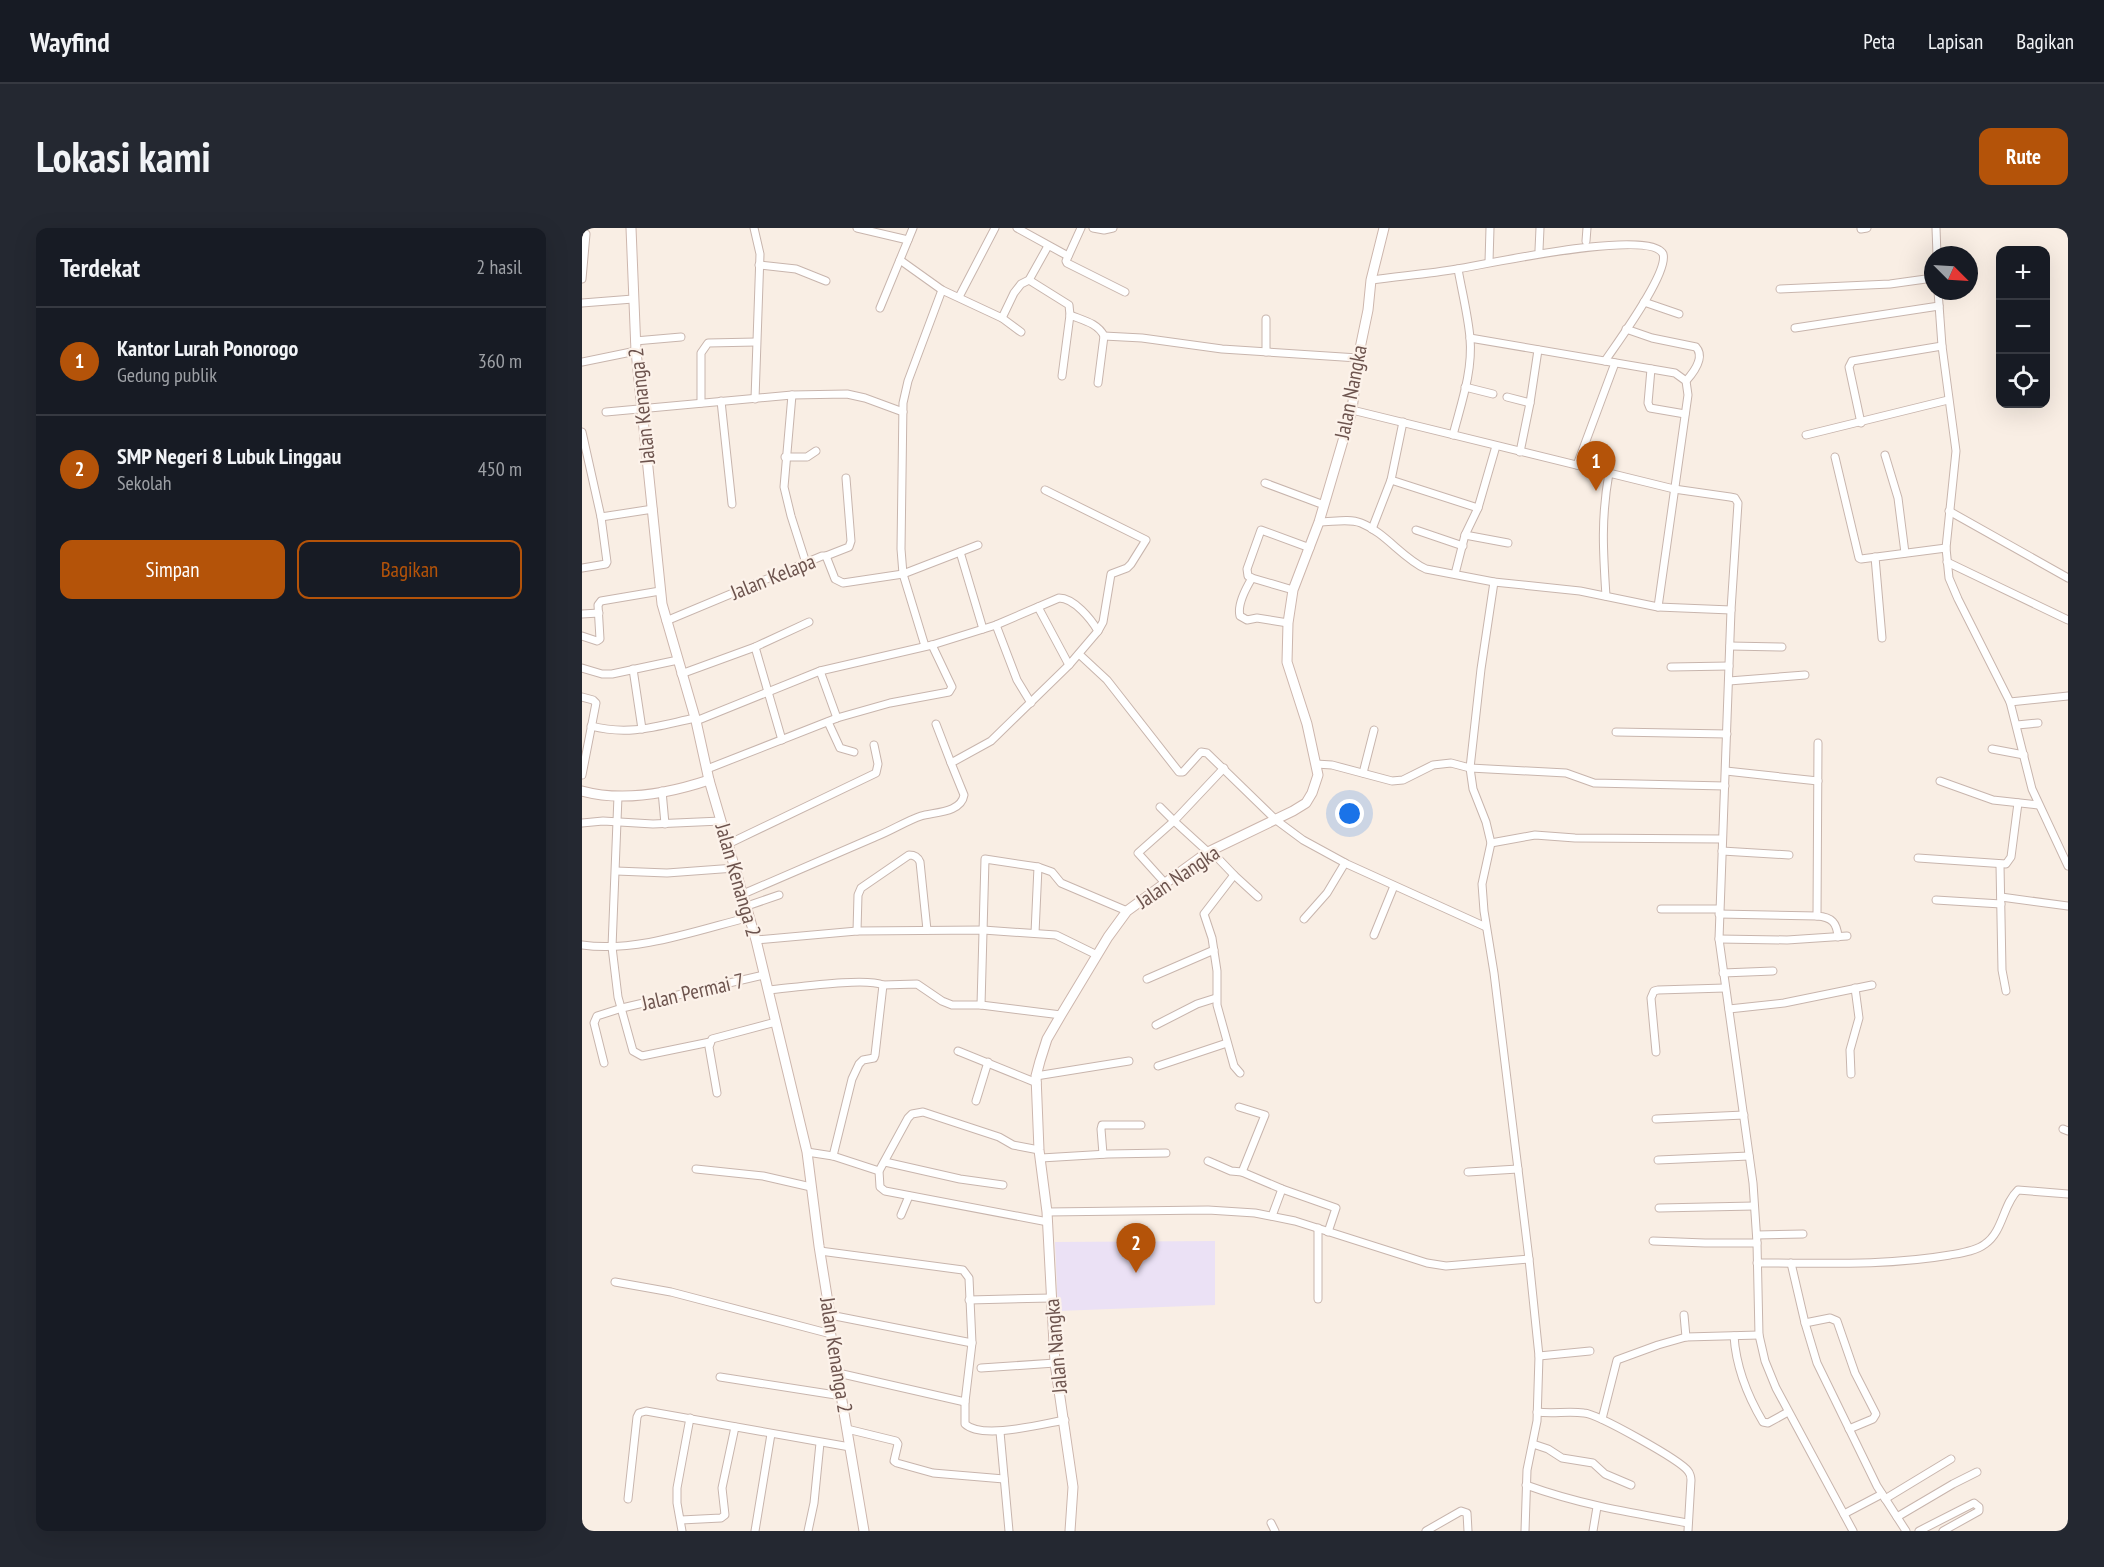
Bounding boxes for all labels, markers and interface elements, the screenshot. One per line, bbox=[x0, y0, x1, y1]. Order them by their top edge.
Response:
text: Wayfind bbox=[30, 23, 110, 60]
text: Peta bbox=[1863, 28, 1895, 55]
text: Lapisan bbox=[1928, 28, 1983, 55]
text: Bagikan bbox=[2016, 28, 2074, 55]
button: Rute bbox=[1979, 128, 2068, 185]
text: Lokasi kami bbox=[36, 129, 211, 184]
north arrow bbox=[1924, 246, 1978, 300]
map controls bbox=[1996, 246, 2050, 408]
button: + bbox=[1996, 246, 2050, 300]
text: Terdekat bbox=[60, 251, 140, 284]
text: 2 hasil bbox=[476, 254, 522, 280]
button: − bbox=[1996, 300, 2050, 354]
text: Kantor Lurah Ponorogo bbox=[117, 334, 298, 362]
street label: Jalan Nangka bbox=[1328, 343, 1373, 442]
street label: Jalan Kenanga 2 bbox=[622, 347, 661, 467]
text: 1 bbox=[75, 348, 84, 374]
text: 360 m bbox=[478, 348, 522, 374]
button: locate bbox=[1996, 354, 2050, 408]
text: Gedung publik bbox=[117, 362, 217, 388]
text: SMP Negeri 8 Lubuk Linggau bbox=[117, 442, 341, 470]
pin: 1 bbox=[1576, 442, 1616, 491]
text: 2 bbox=[75, 456, 84, 482]
text: 450 m bbox=[478, 456, 522, 482]
text: Sekolah bbox=[117, 470, 171, 496]
button: Simpan bbox=[60, 540, 285, 599]
button: Bagikan bbox=[297, 540, 522, 599]
street label: Jalan Kelapa bbox=[725, 547, 819, 606]
your location bbox=[1335, 799, 1364, 828]
street label: Jalan Kenanga 2 bbox=[709, 819, 768, 940]
street label: Jalan Nangka bbox=[1130, 839, 1225, 915]
street label: Jalan Permai 7 bbox=[638, 967, 747, 1017]
pin: 2 bbox=[1116, 1224, 1156, 1273]
street label: Jalan Kenanga 2 bbox=[814, 1294, 859, 1415]
street label: Jalan Nangka bbox=[1038, 1298, 1073, 1396]

